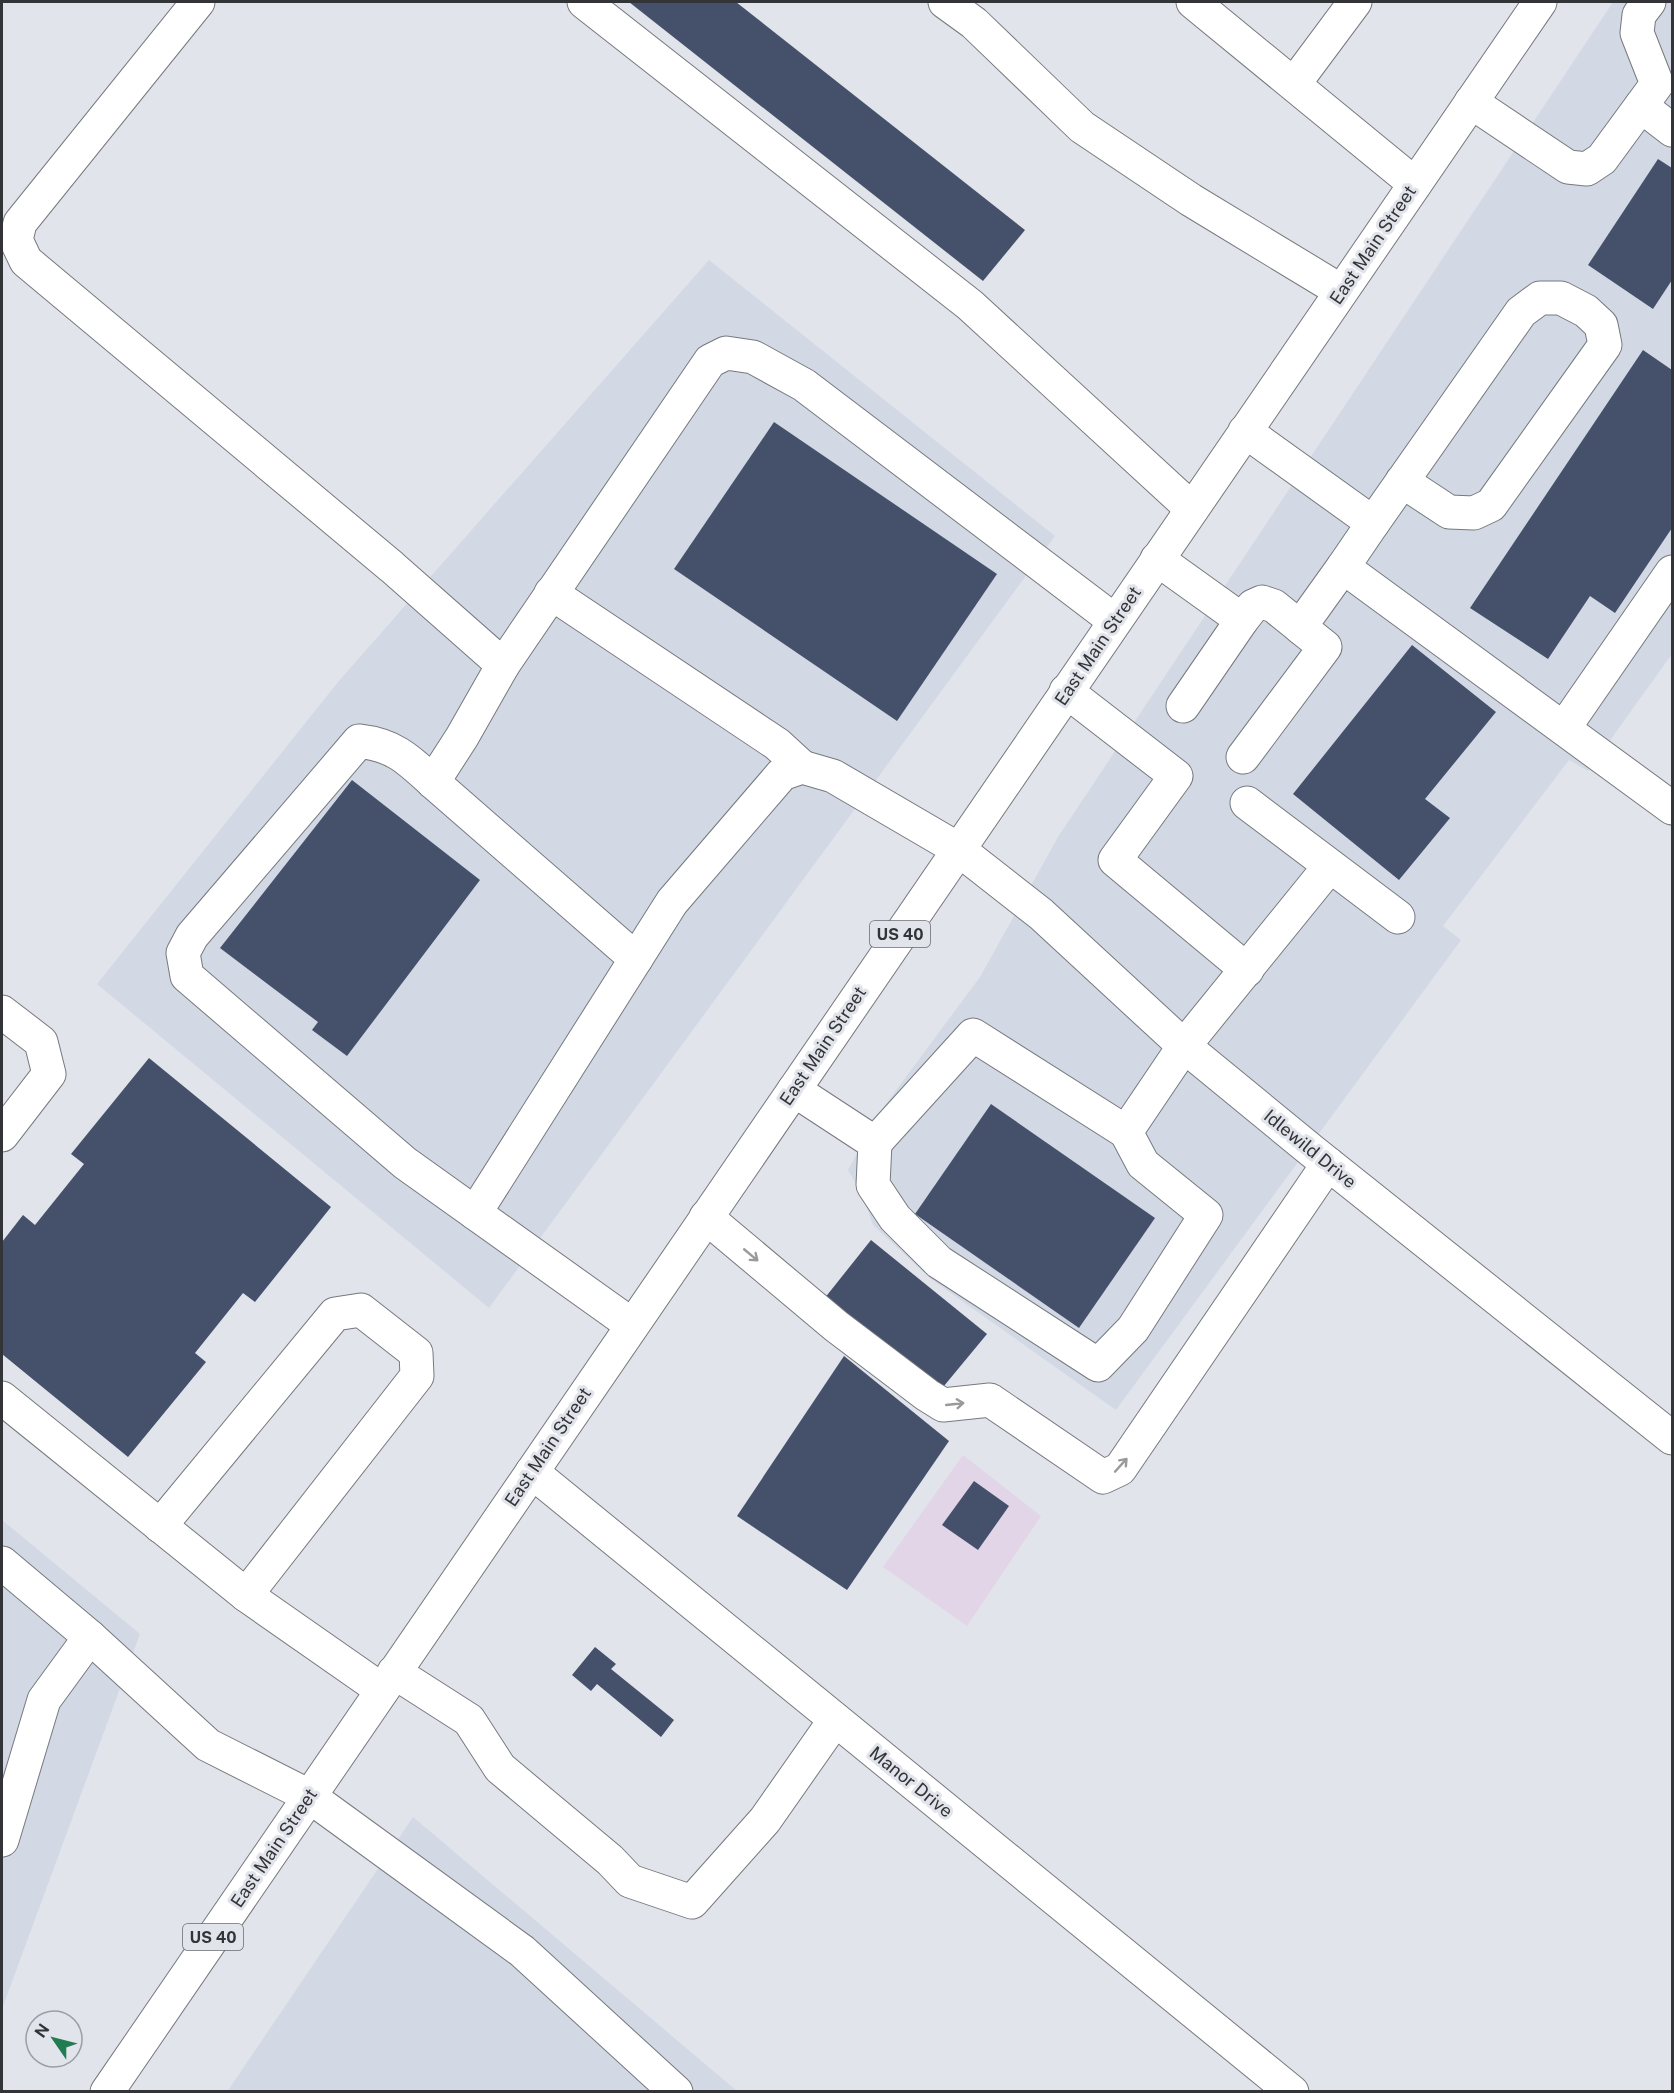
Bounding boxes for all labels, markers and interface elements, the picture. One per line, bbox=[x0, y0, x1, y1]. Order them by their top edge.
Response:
street label: East Main Street bbox=[1325, 181, 1420, 308]
street label: East Main Street bbox=[1050, 582, 1145, 709]
road number: US 40 bbox=[870, 921, 930, 947]
street label: East Main Street bbox=[775, 982, 870, 1109]
street label: Idlewild Drive bbox=[1260, 1105, 1361, 1192]
one-way arrow bbox=[743, 1248, 759, 1261]
street label: East Main Street bbox=[500, 1383, 595, 1510]
one-way arrow bbox=[945, 1398, 964, 1409]
one-way arrow bbox=[1114, 1457, 1128, 1473]
street label: Manor Drive bbox=[866, 1742, 957, 1822]
street label: East Main Street bbox=[226, 1784, 321, 1911]
road number: US 40 bbox=[183, 1924, 243, 1950]
north arrow bbox=[24, 2009, 84, 2069]
text: N bbox=[31, 2020, 53, 2041]

